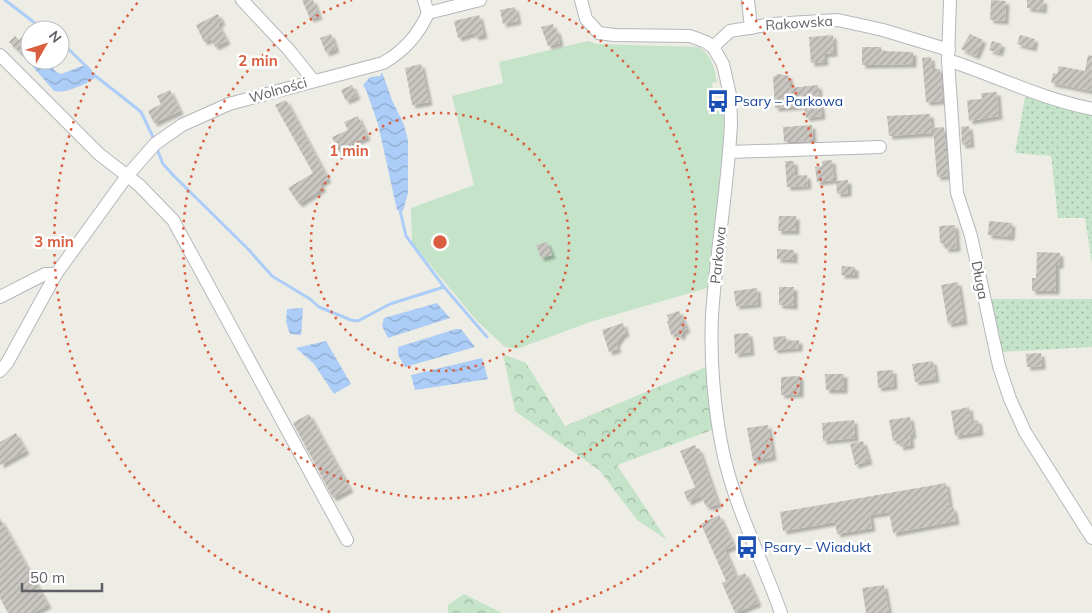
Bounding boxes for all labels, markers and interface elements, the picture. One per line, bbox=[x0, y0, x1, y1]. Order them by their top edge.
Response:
street label: Rakowska bbox=[765, 12, 833, 34]
north arrow bbox=[20, 20, 70, 70]
text: N bbox=[45, 27, 65, 47]
text: 2 min bbox=[238, 51, 278, 70]
street label: Wolności bbox=[247, 73, 309, 107]
bus stop icon: Psary – Parkowa bbox=[705, 88, 731, 114]
place label: Psary – Parkowa bbox=[734, 92, 843, 110]
text: 1 min bbox=[329, 141, 369, 160]
street label: Parkowa bbox=[706, 225, 730, 285]
text: 3 min bbox=[34, 232, 74, 251]
centre of rings bbox=[431, 233, 449, 251]
street label: Długa bbox=[967, 259, 993, 301]
bus stop icon: Psary – Wiadukt bbox=[734, 534, 760, 560]
place label: Psary – Wiadukt bbox=[764, 538, 871, 556]
scale bar bbox=[22, 560, 102, 592]
text: 50 m bbox=[30, 568, 65, 587]

